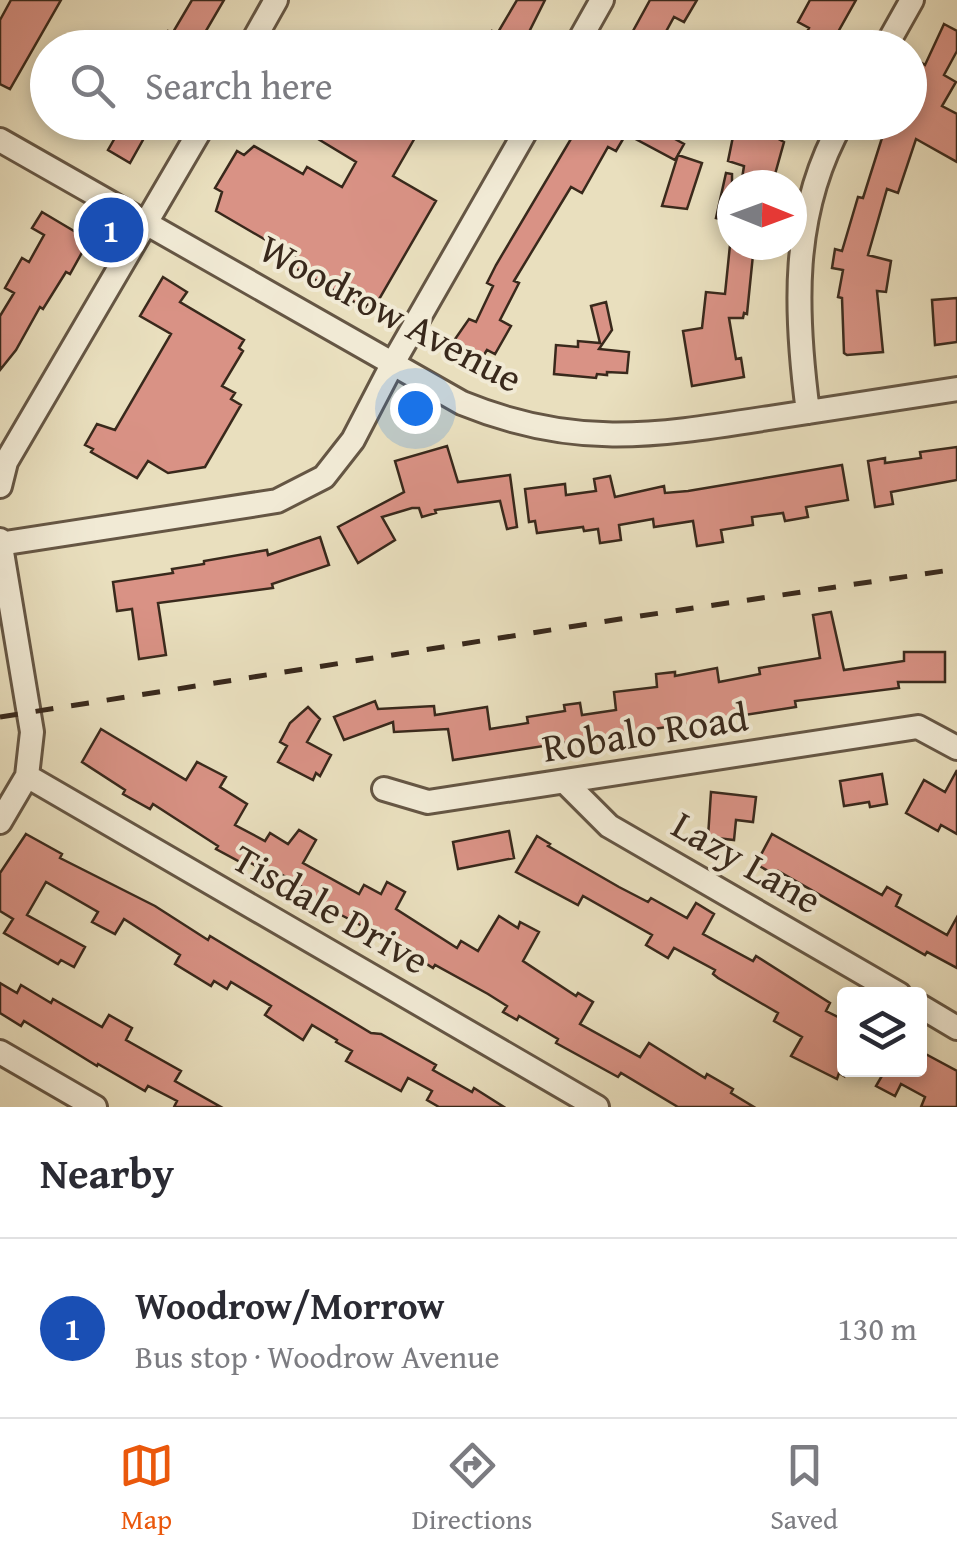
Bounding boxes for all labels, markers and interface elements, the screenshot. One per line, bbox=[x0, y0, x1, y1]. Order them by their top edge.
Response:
search box bbox=[30, 30, 927, 140]
text: Search here bbox=[145, 57, 333, 113]
icon: search bbox=[65, 58, 120, 113]
north arrow bbox=[717, 170, 807, 260]
pin: 1 bbox=[78, 192, 144, 268]
street label: Woodrow Avenue bbox=[249, 218, 533, 407]
your location bbox=[390, 383, 441, 434]
street label: Robalo Road bbox=[538, 686, 752, 777]
street label: Lazy Lane bbox=[661, 795, 833, 928]
street label: Tisdale Drive bbox=[222, 828, 441, 989]
map controls bbox=[837, 987, 927, 1077]
button: layers bbox=[837, 987, 927, 1077]
text: Nearby bbox=[40, 1142, 174, 1203]
text: Woodrow/Morrow bbox=[135, 1277, 444, 1333]
text: 1 bbox=[64, 1305, 81, 1352]
text: 130 m bbox=[838, 1305, 917, 1352]
text: Bus stop · Woodrow Avenue bbox=[135, 1333, 500, 1380]
tab: Map bbox=[119, 1438, 174, 1539]
tab: Directions bbox=[412, 1438, 532, 1539]
tab: Saved bbox=[770, 1438, 838, 1539]

